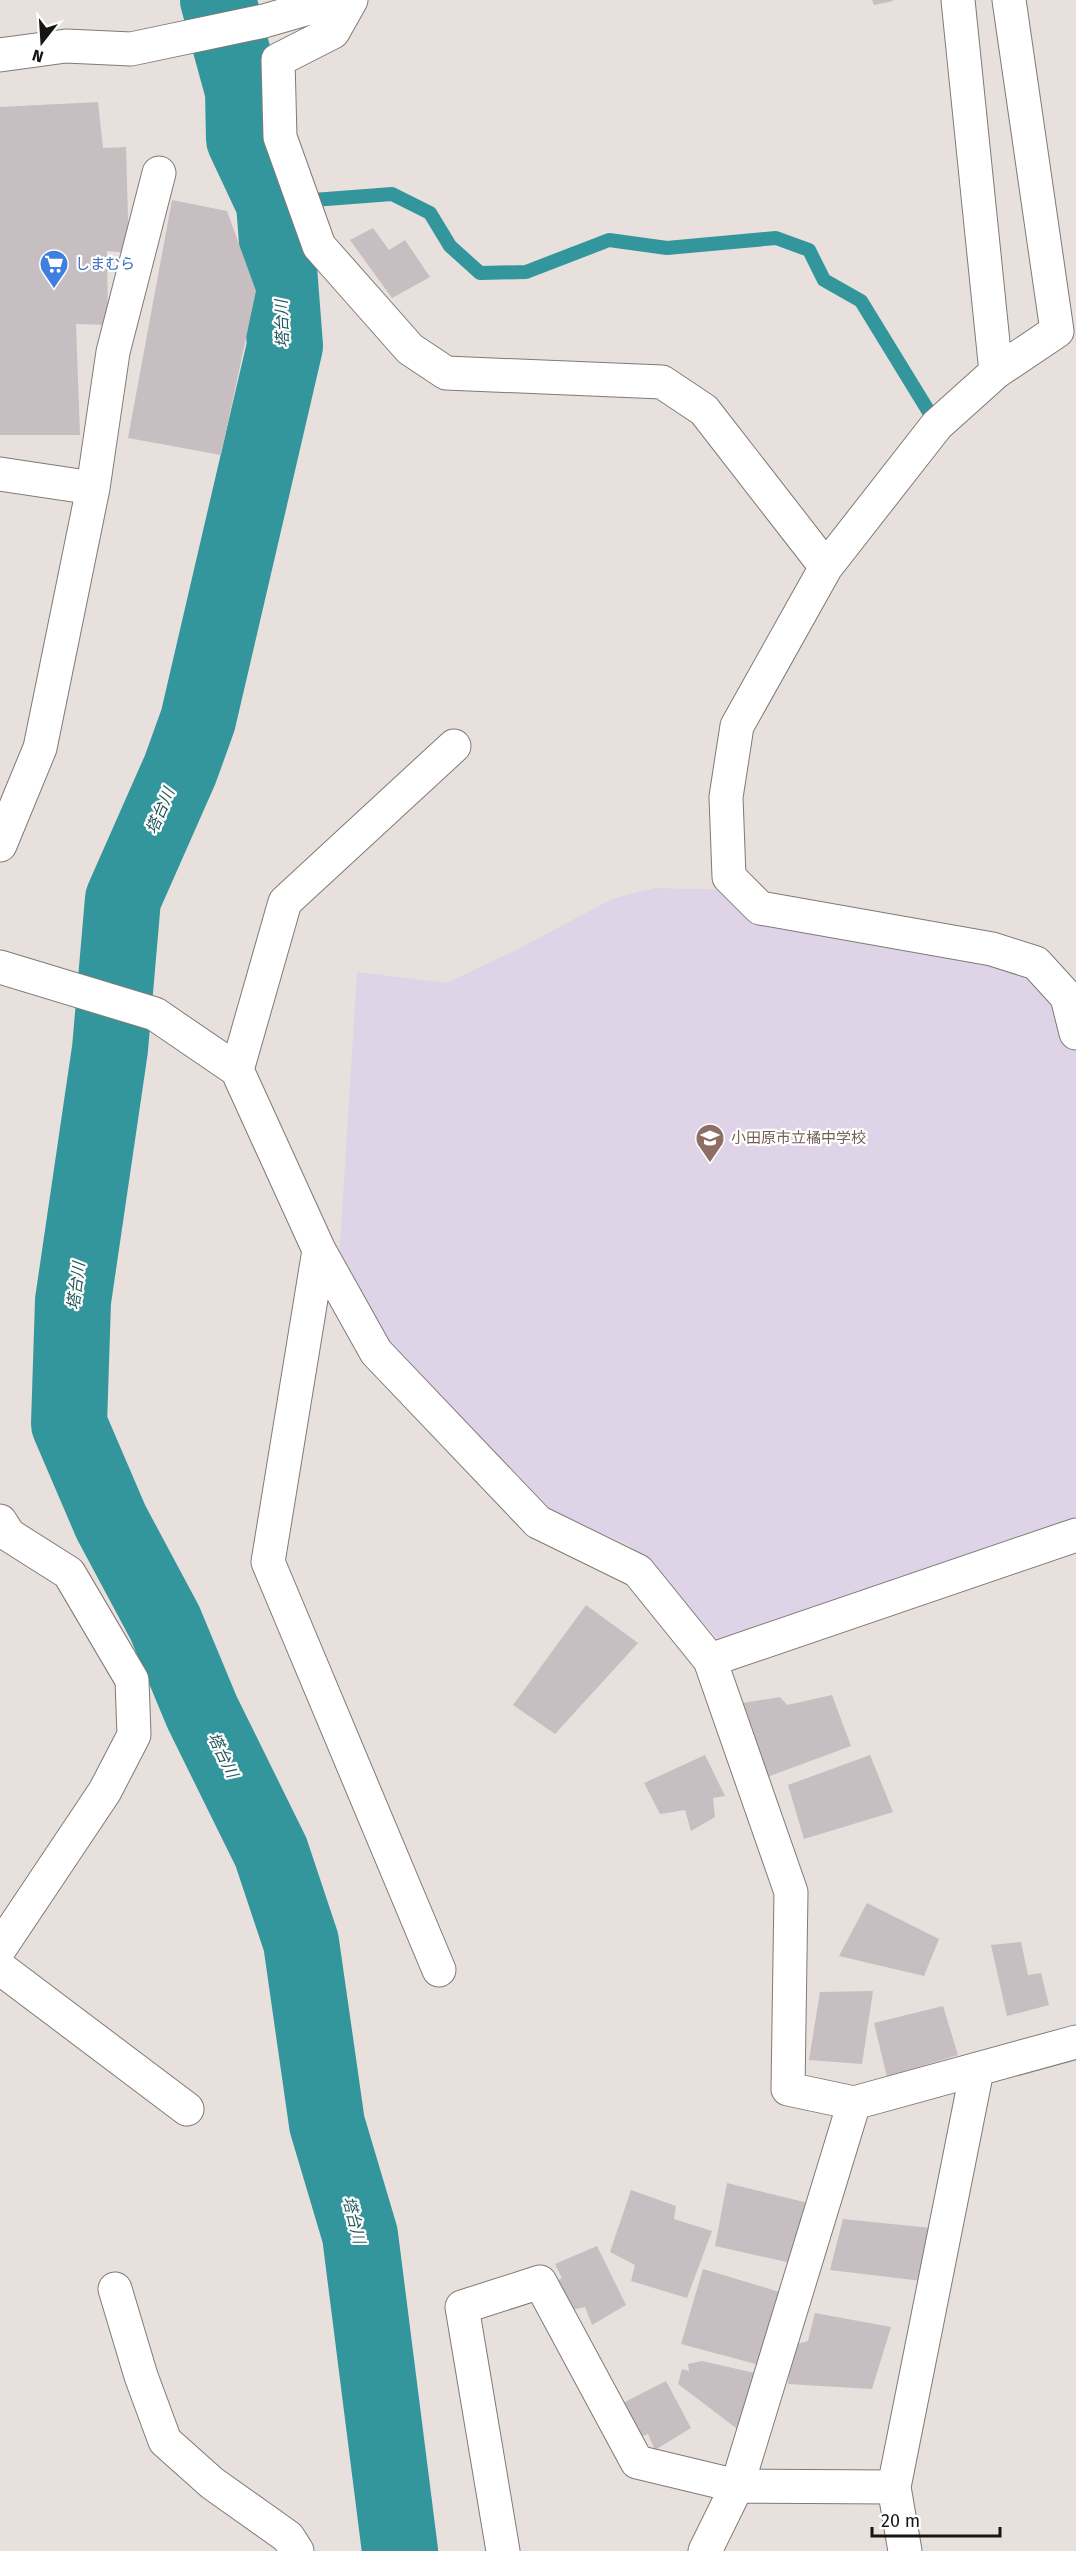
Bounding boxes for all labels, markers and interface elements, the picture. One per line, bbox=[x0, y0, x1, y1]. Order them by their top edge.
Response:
north arrow bbox=[12, 12, 72, 72]
text: N bbox=[30, 45, 46, 67]
supermarket icon: しまむら bbox=[38, 248, 70, 290]
place label: しまむら bbox=[75, 255, 135, 273]
water label: 塔台川 bbox=[272, 298, 292, 348]
water label: 塔台川 bbox=[142, 783, 179, 837]
school or university icon: 小田原市立橘中学校 bbox=[694, 1122, 726, 1164]
place label: 小田原市立橘中学校 bbox=[731, 1129, 866, 1147]
water label: 塔台川 bbox=[64, 1259, 89, 1311]
water label: 塔台川 bbox=[204, 1729, 243, 1783]
water label: 塔台川 bbox=[339, 2194, 370, 2248]
scale bar bbox=[872, 2500, 1000, 2538]
text: 20 m bbox=[881, 2510, 920, 2532]

